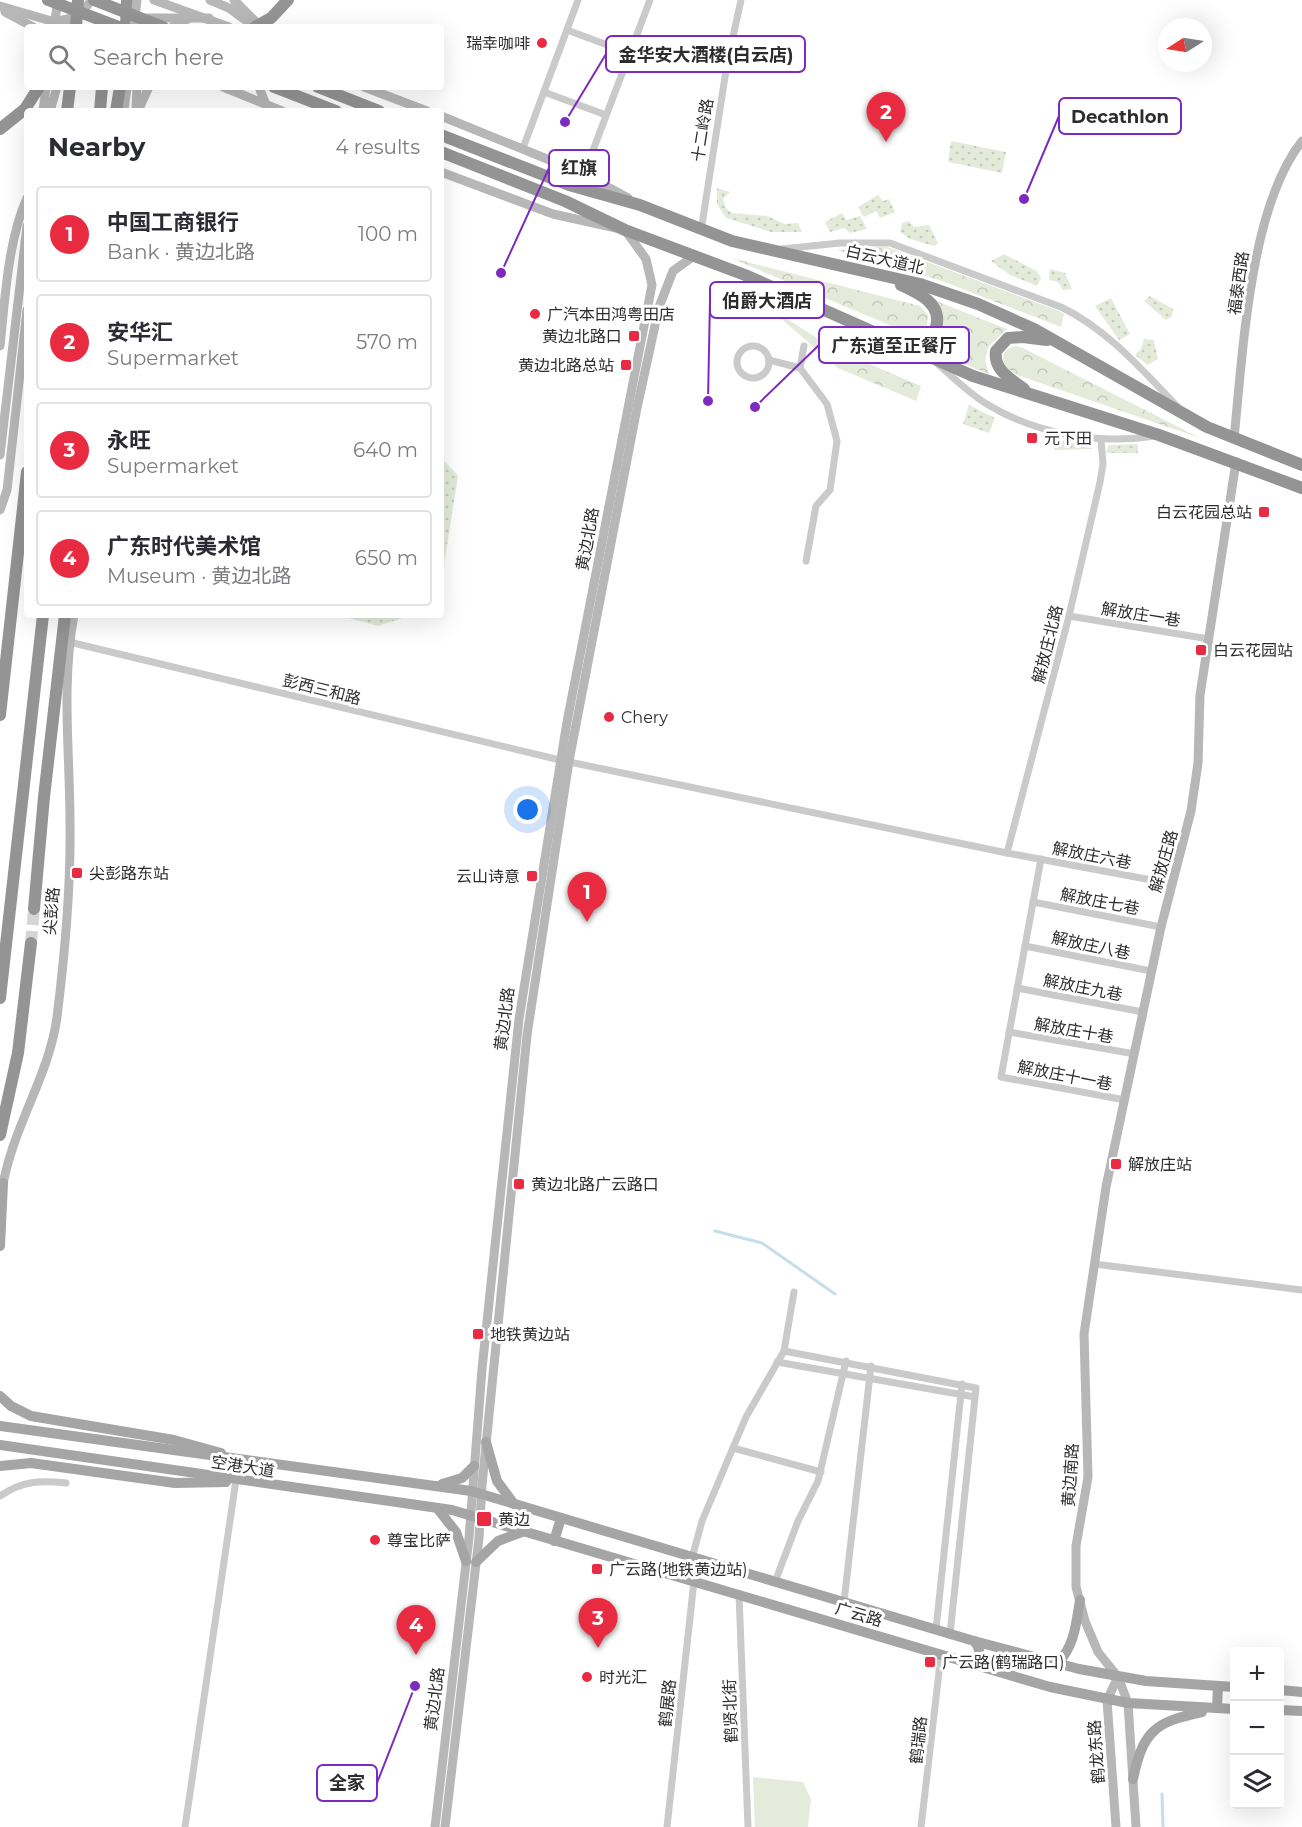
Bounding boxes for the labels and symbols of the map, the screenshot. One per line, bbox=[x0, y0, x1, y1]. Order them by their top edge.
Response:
north arrow bbox=[1158, 18, 1212, 72]
place label: 瑞幸咖啡 bbox=[466, 34, 530, 53]
marker: 瑞幸咖啡 bbox=[535, 36, 549, 50]
callout: 金华安大酒楼(白云店) bbox=[606, 36, 805, 72]
text: 金华安大酒楼(白云店) bbox=[619, 44, 793, 66]
pin: 2 bbox=[866, 92, 906, 142]
street label: 十二岭路 bbox=[688, 97, 717, 163]
callout: Decathlon bbox=[1059, 98, 1181, 134]
text: Decathlon bbox=[1071, 106, 1169, 128]
callout: 红旗 bbox=[549, 150, 609, 186]
text: 红旗 bbox=[561, 157, 597, 179]
street label: 白云大道北 bbox=[844, 241, 926, 278]
street label: 福泰西路 bbox=[1225, 250, 1252, 316]
callout: 伯爵大酒店 bbox=[710, 282, 824, 318]
text: 伯爵大酒店 bbox=[722, 290, 812, 312]
place label: 广汽本田鸿粤田店 bbox=[547, 305, 675, 324]
marker: 广汽本田鸿粤田店 bbox=[528, 307, 542, 321]
place label: 黄边北路口 bbox=[542, 327, 622, 346]
callout: 广东道至正餐厅 bbox=[819, 327, 969, 363]
marker: 黄边北路口 bbox=[627, 329, 641, 343]
text: 广东道至正餐厅 bbox=[831, 335, 957, 357]
place label: 黄边北路总站 bbox=[518, 356, 614, 375]
marker: 黄边北路总站 bbox=[619, 358, 633, 372]
place label: 元下田 bbox=[1044, 429, 1092, 448]
marker: 元下田 bbox=[1025, 431, 1039, 445]
place label: 白云花园总站 bbox=[1156, 503, 1252, 522]
marker: 白云花园总站 bbox=[1257, 505, 1271, 519]
street label: 黄边北路 bbox=[573, 506, 602, 572]
street label: 解放庄一巷 bbox=[1100, 599, 1182, 630]
street label: 解放庄北路 bbox=[1029, 603, 1066, 685]
place label: 白云花园站 bbox=[1213, 641, 1293, 660]
marker: 白云花园站 bbox=[1194, 643, 1208, 657]
street label: 彭西三和路 bbox=[281, 671, 363, 708]
place label: Chery bbox=[621, 708, 668, 727]
marker: Chery bbox=[602, 710, 616, 724]
your location bbox=[513, 795, 542, 824]
street label: 解放庄路 bbox=[1146, 828, 1181, 895]
street label: 解放庄六巷 bbox=[1051, 839, 1133, 872]
place label: 尖彭路东站 bbox=[89, 864, 169, 883]
marker: 尖彭路东站 bbox=[70, 866, 84, 880]
place label: 云山诗意 bbox=[456, 867, 520, 886]
marker: 云山诗意 bbox=[525, 869, 539, 883]
pin: 1 bbox=[568, 872, 606, 922]
street label: 解放庄七巷 bbox=[1059, 885, 1141, 918]
street label: 尖彭路 bbox=[40, 886, 63, 936]
street label: 解放庄八巷 bbox=[1050, 928, 1132, 963]
street label: 解放庄九巷 bbox=[1042, 971, 1124, 1004]
street label: 黄边北路 bbox=[491, 986, 518, 1052]
street label: 解放庄十巷 bbox=[1033, 1014, 1115, 1047]
street label: 解放庄十一巷 bbox=[1016, 1057, 1114, 1094]
place label: 解放庄站 bbox=[1128, 1155, 1192, 1174]
marker: 解放庄站 bbox=[1109, 1157, 1123, 1171]
place label: 黄边北路广云路口 bbox=[531, 1175, 659, 1194]
marker: 黄边北路广云路口 bbox=[512, 1177, 526, 1191]
place label: 地铁黄边站 bbox=[490, 1325, 570, 1344]
marker: 地铁黄边站 bbox=[471, 1327, 485, 1341]
street label: 黄边南路 bbox=[1059, 1442, 1082, 1508]
street label: 空港大道 bbox=[210, 1452, 276, 1481]
marker: 黄边 bbox=[475, 1510, 493, 1528]
place label: 黄边 bbox=[498, 1510, 530, 1529]
place label: 尊宝比萨 bbox=[387, 1531, 451, 1550]
marker: 尊宝比萨 bbox=[368, 1533, 382, 1547]
place label: 广云路(地铁黄边站) bbox=[609, 1560, 748, 1579]
marker: 广云路(地铁黄边站) bbox=[590, 1562, 604, 1576]
pin: 3 bbox=[578, 1598, 618, 1648]
street label: 广云路 bbox=[833, 1598, 885, 1631]
pin: 4 bbox=[396, 1606, 436, 1655]
place label: 广云路(鹤瑞路口) bbox=[942, 1653, 1065, 1672]
marker: 广云路(鹤瑞路口) bbox=[923, 1655, 937, 1669]
street label: 黄边北路 bbox=[421, 1666, 448, 1732]
place label: 时光汇 bbox=[599, 1668, 647, 1687]
marker: 时光汇 bbox=[580, 1670, 594, 1684]
street label: 鹤展路 bbox=[656, 1678, 679, 1728]
street label: 鹤贤北街 bbox=[720, 1679, 741, 1743]
street label: 鹤瑞路 bbox=[907, 1715, 930, 1765]
street label: 鹤龙东路 bbox=[1085, 1719, 1108, 1785]
callout: 全家 bbox=[317, 1765, 377, 1801]
text: 全家 bbox=[329, 1772, 365, 1794]

